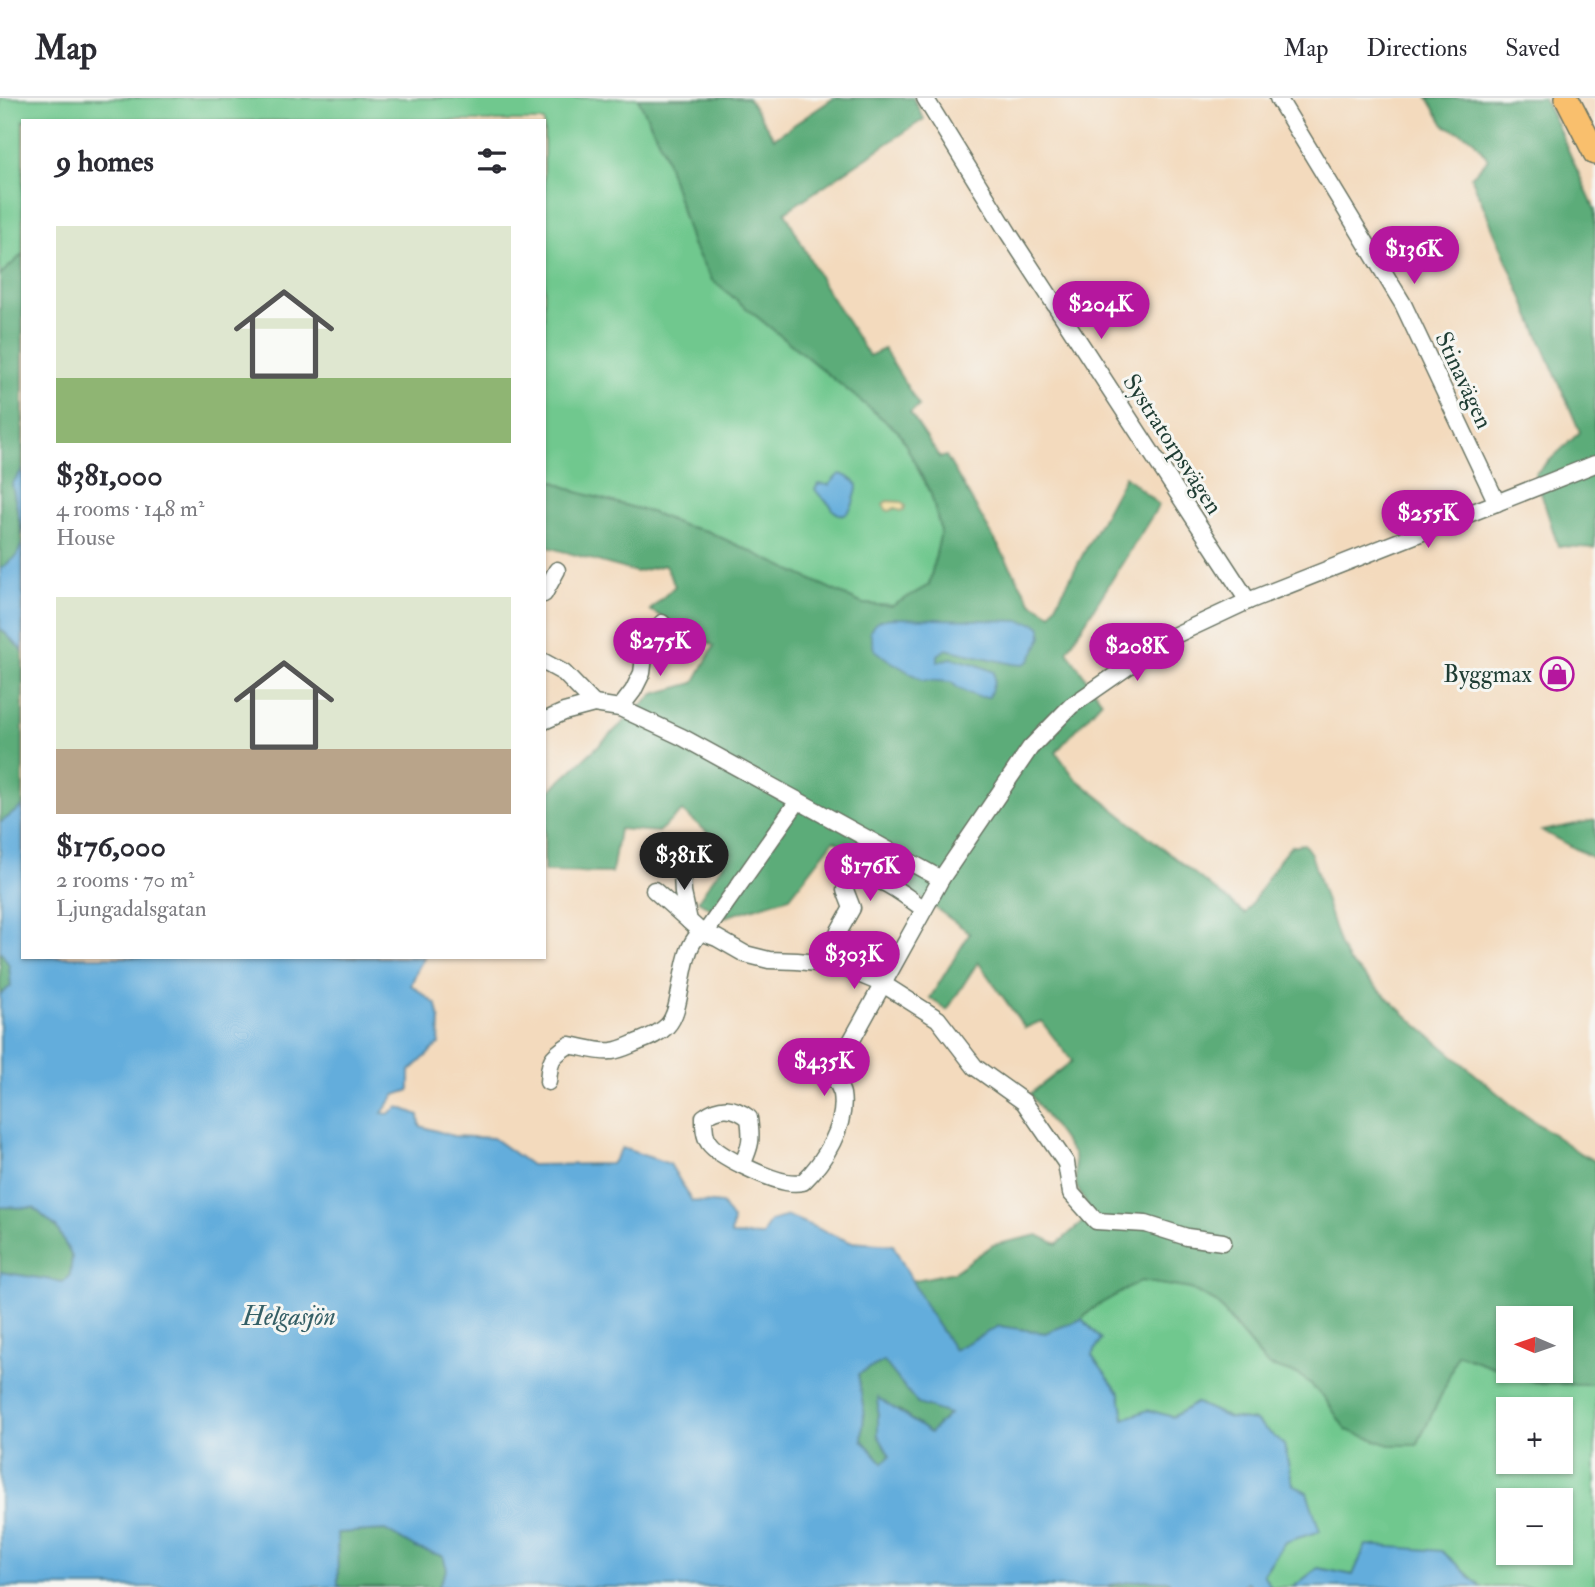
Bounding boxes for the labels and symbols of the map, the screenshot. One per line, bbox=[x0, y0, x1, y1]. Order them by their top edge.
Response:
pin: $136K bbox=[1365, 226, 1463, 286]
pin: $204K bbox=[1052, 282, 1150, 341]
street label: Stinavägen bbox=[1428, 327, 1500, 434]
street label: Systratorpsvägen bbox=[1116, 368, 1230, 520]
pin: $255K bbox=[1379, 490, 1477, 550]
pin: $275K bbox=[611, 618, 709, 678]
pin: $208K bbox=[1088, 624, 1186, 683]
shop icon: Byggmax bbox=[1538, 655, 1576, 693]
place label: Byggmax bbox=[1443, 659, 1532, 690]
pin: $381K bbox=[635, 832, 733, 892]
pin: $176K bbox=[821, 844, 919, 903]
pin: $303K bbox=[805, 932, 903, 991]
pin: $435K bbox=[775, 1038, 873, 1098]
water label: Helgasjön bbox=[241, 1301, 336, 1333]
north arrow bbox=[1496, 1306, 1573, 1382]

